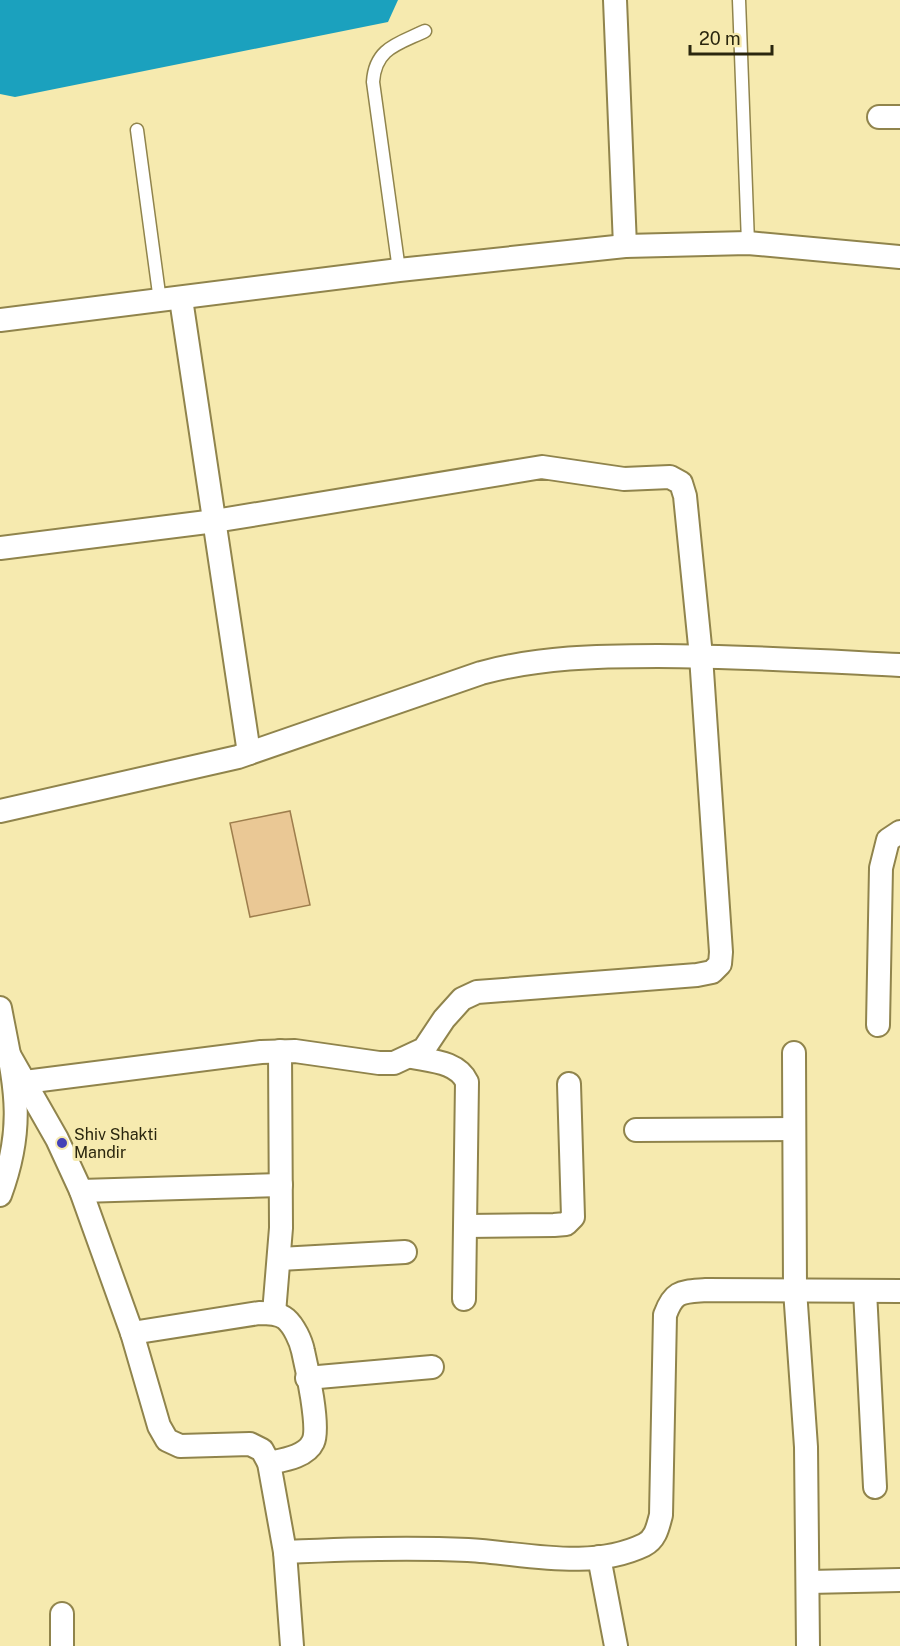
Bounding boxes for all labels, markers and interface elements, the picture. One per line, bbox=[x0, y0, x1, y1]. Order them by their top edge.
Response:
scale bar bbox=[690, 18, 772, 56]
text: 20 m bbox=[699, 28, 741, 49]
place label: Shiv Shakti Mandir bbox=[74, 1125, 158, 1162]
marker: Shiv Shakti Mandir bbox=[55, 1136, 69, 1150]

